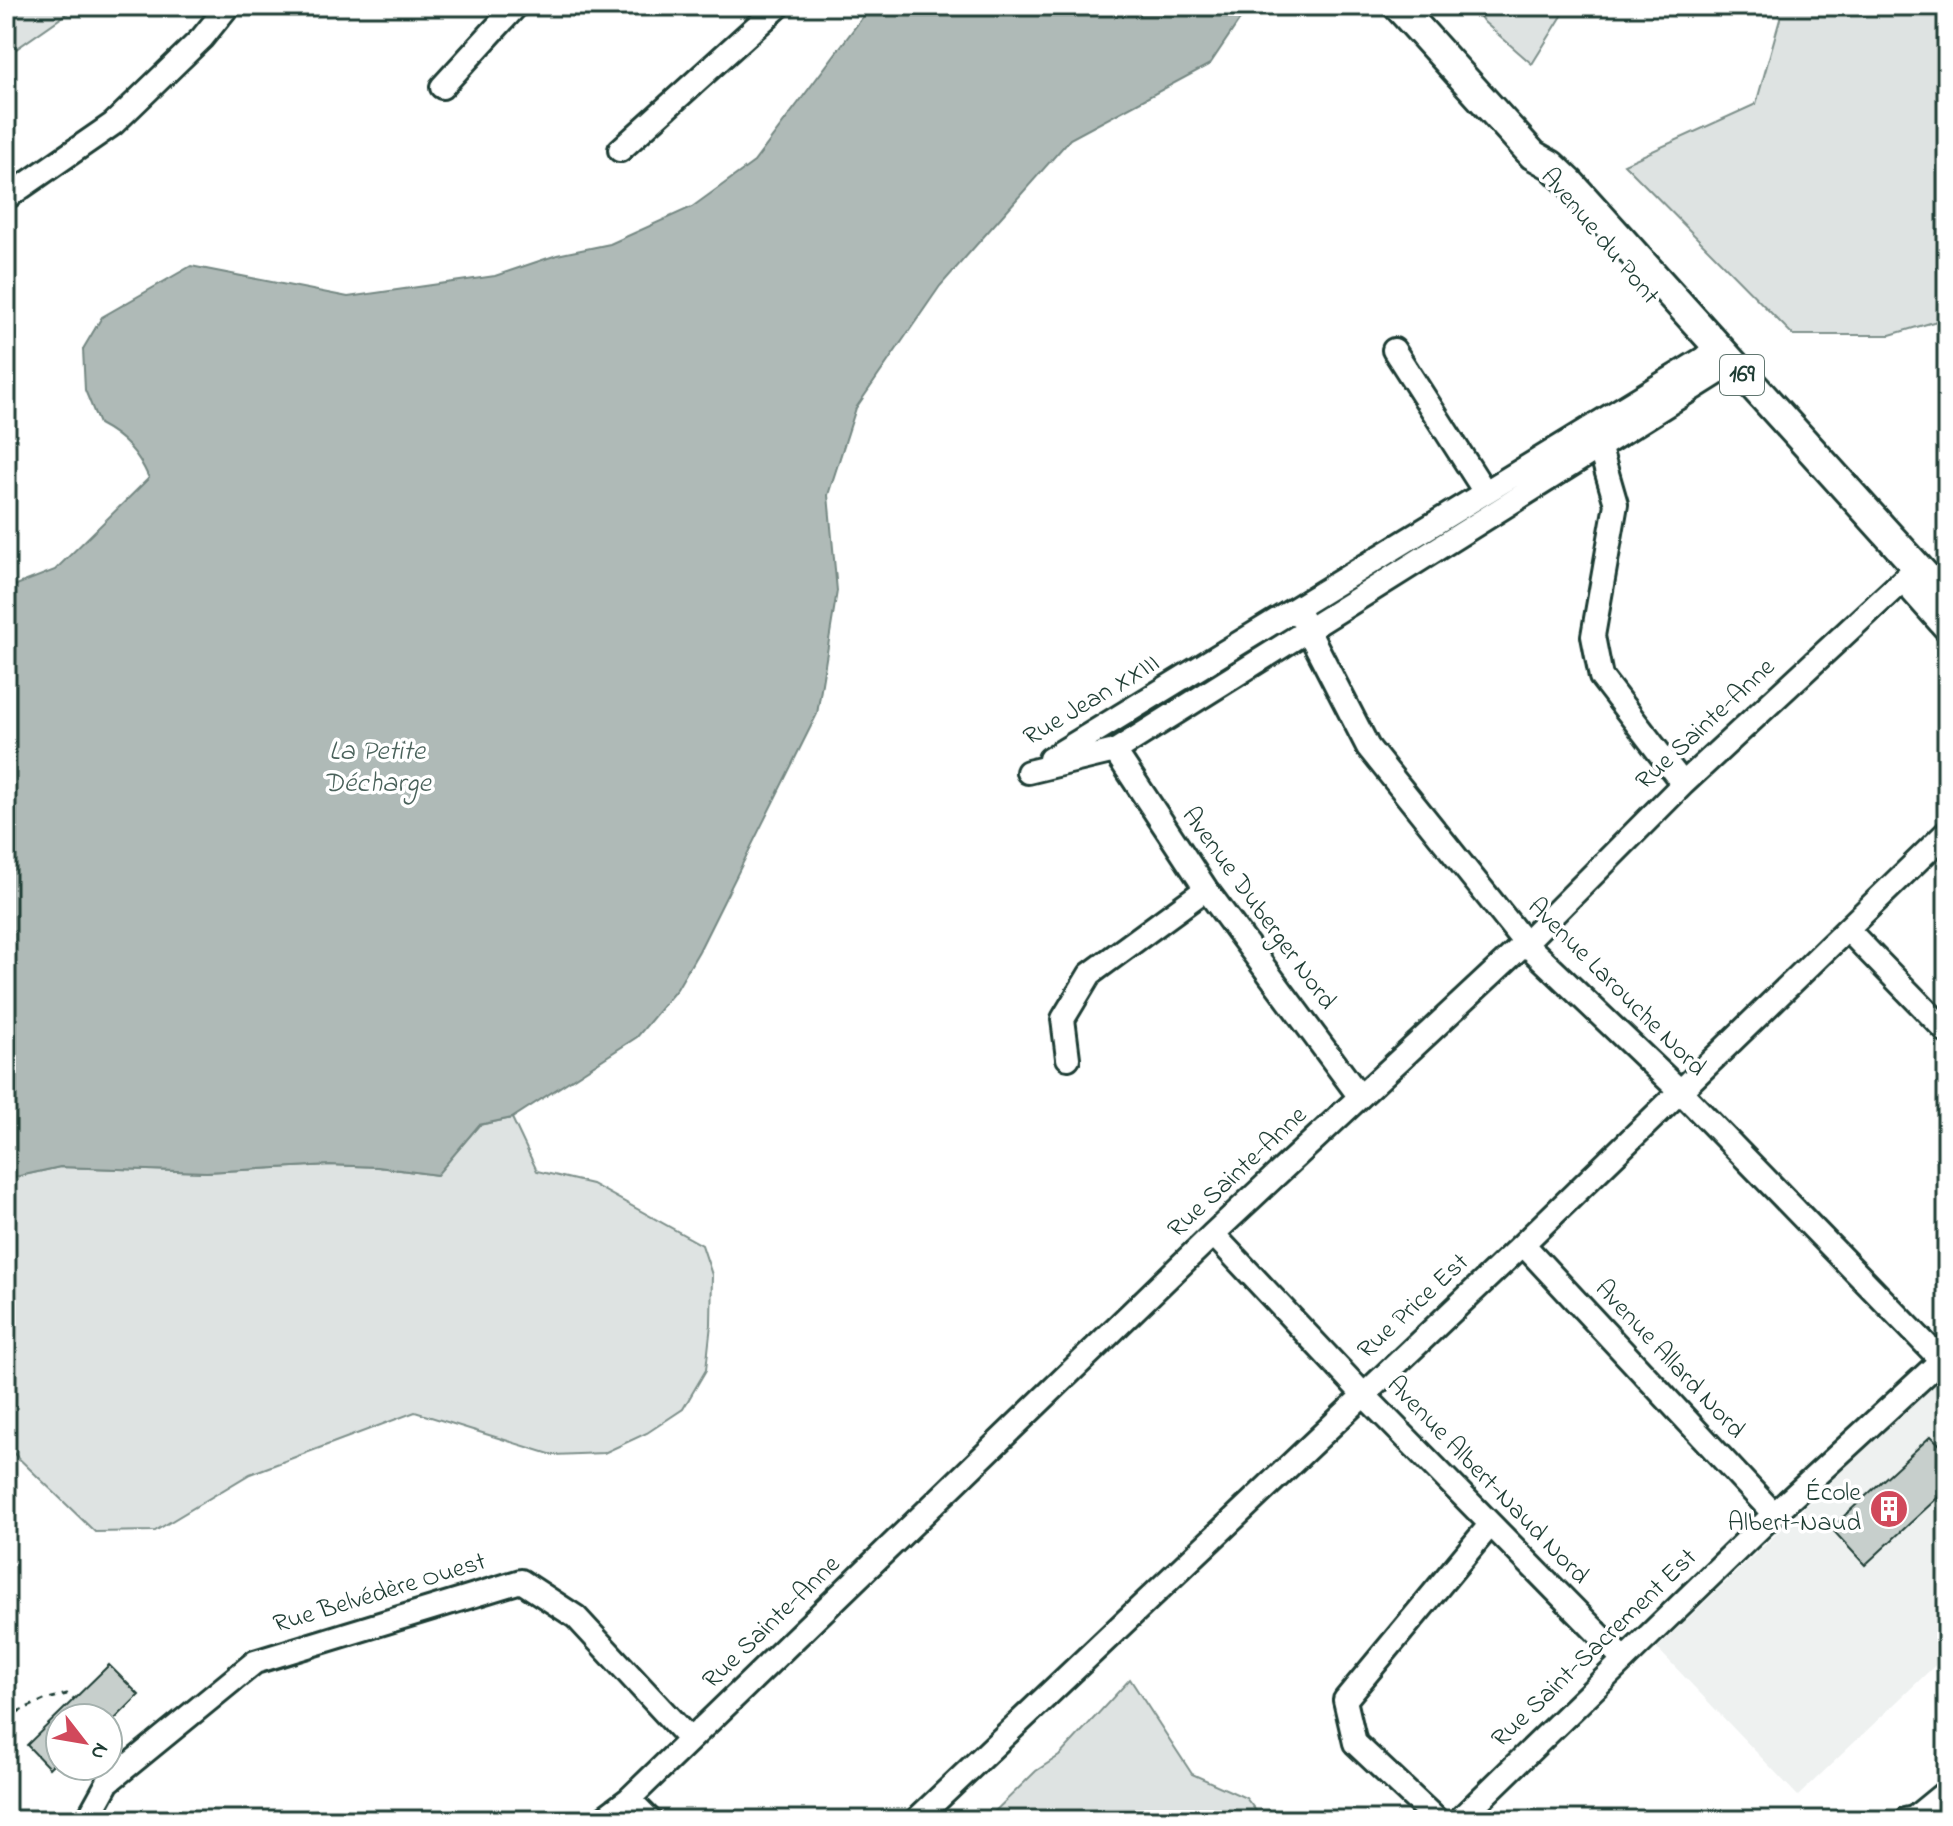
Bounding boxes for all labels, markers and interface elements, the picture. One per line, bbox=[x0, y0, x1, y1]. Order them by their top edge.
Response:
street label: Avenue du Pont bbox=[1530, 160, 1668, 314]
road number: 169 bbox=[1720, 355, 1764, 395]
street label: Rue Jean XXIII bbox=[1017, 645, 1167, 757]
street label: Rue Sainte-Anne bbox=[1628, 650, 1785, 800]
water label: La Petite Décharge bbox=[323, 732, 432, 805]
street label: Avenue Duberger Nord bbox=[1171, 799, 1345, 1019]
street label: Avenue Larouche Nord bbox=[1518, 890, 1715, 1087]
street label: Rue Sainte-Anne bbox=[1160, 1098, 1317, 1248]
street label: Rue Price Est bbox=[1349, 1245, 1479, 1369]
street label: Avenue Allard Nord bbox=[1585, 1272, 1753, 1449]
street label: Avenue Albert-Naud Nord bbox=[1377, 1368, 1597, 1594]
place label: École Albert-Naud bbox=[1728, 1475, 1861, 1543]
building icon: École Albert-Naud bbox=[1868, 1488, 1910, 1530]
street label: Rue Saint-Sacrement Est bbox=[1483, 1540, 1707, 1758]
street label: Rue Belvédère Ouest bbox=[269, 1544, 491, 1644]
street label: Rue Sainte-Anne bbox=[694, 1547, 850, 1699]
north arrow bbox=[44, 1702, 124, 1782]
text: N bbox=[81, 1736, 116, 1765]

